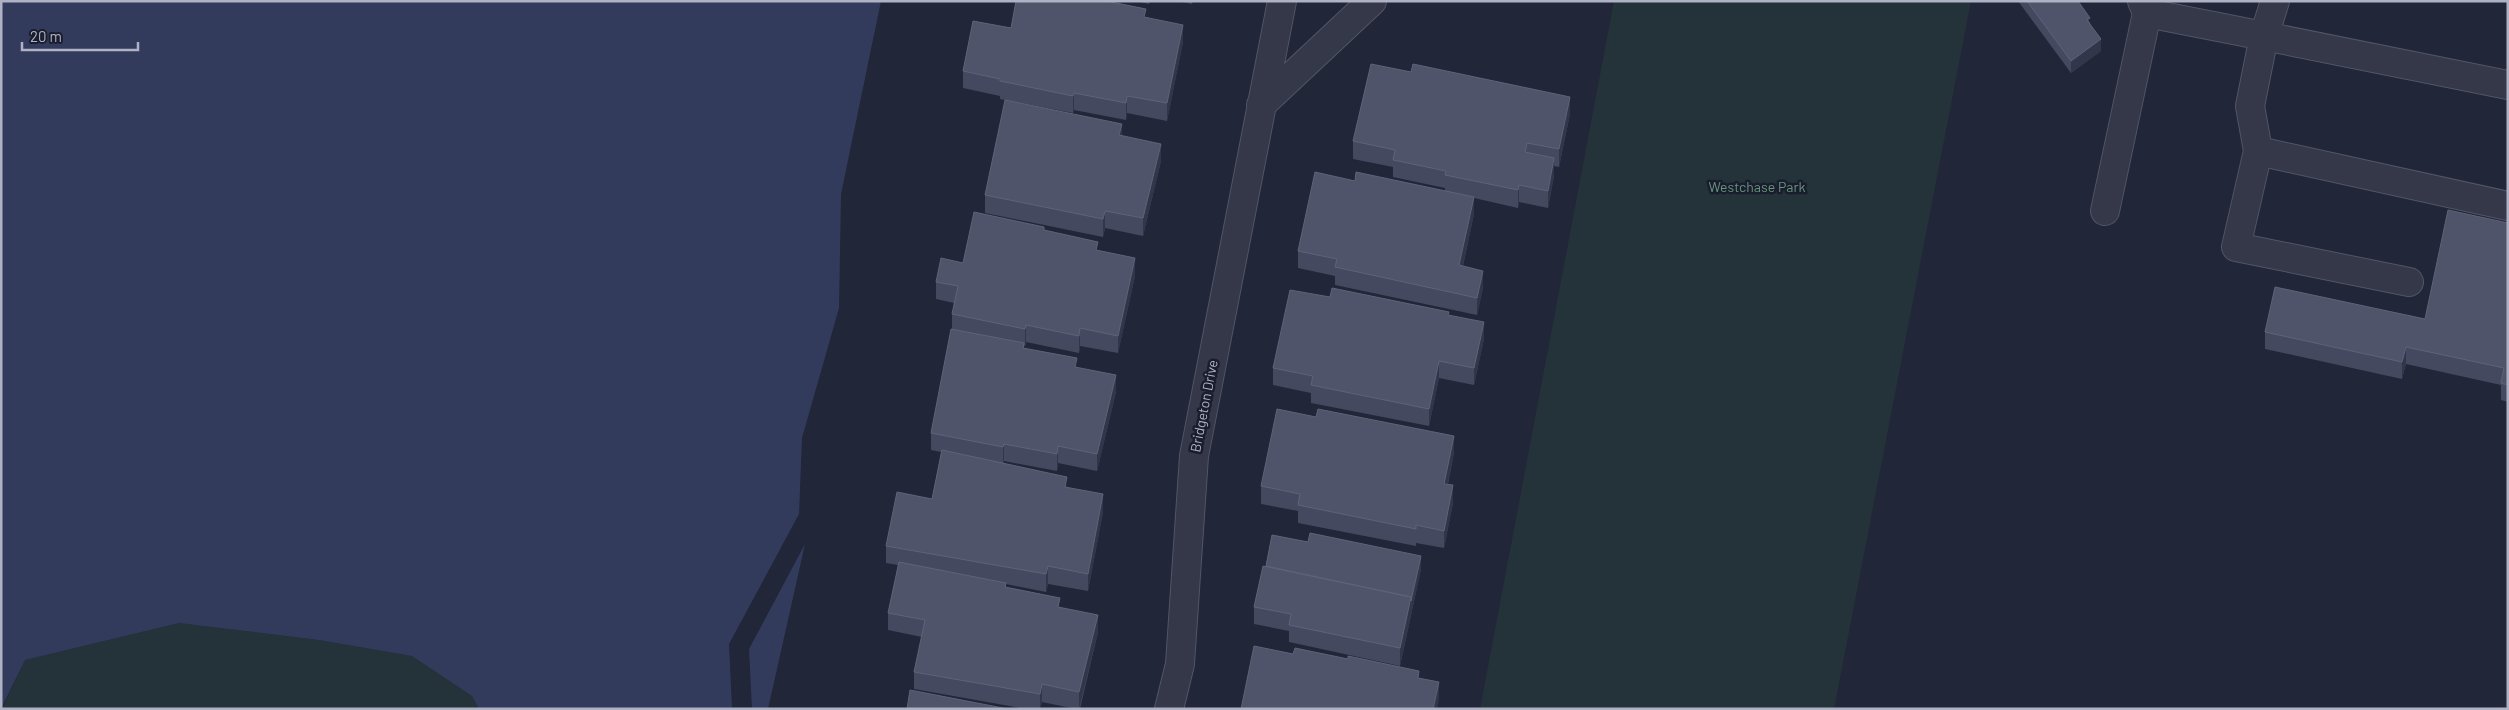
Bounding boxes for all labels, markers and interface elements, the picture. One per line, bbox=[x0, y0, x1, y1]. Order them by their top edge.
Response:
scale bar bbox=[22, 20, 139, 52]
text: 20 m bbox=[30, 27, 62, 45]
park label: Westchase Park bbox=[1708, 178, 1806, 195]
street label: Bridgeton Drive bbox=[1186, 358, 1221, 454]

